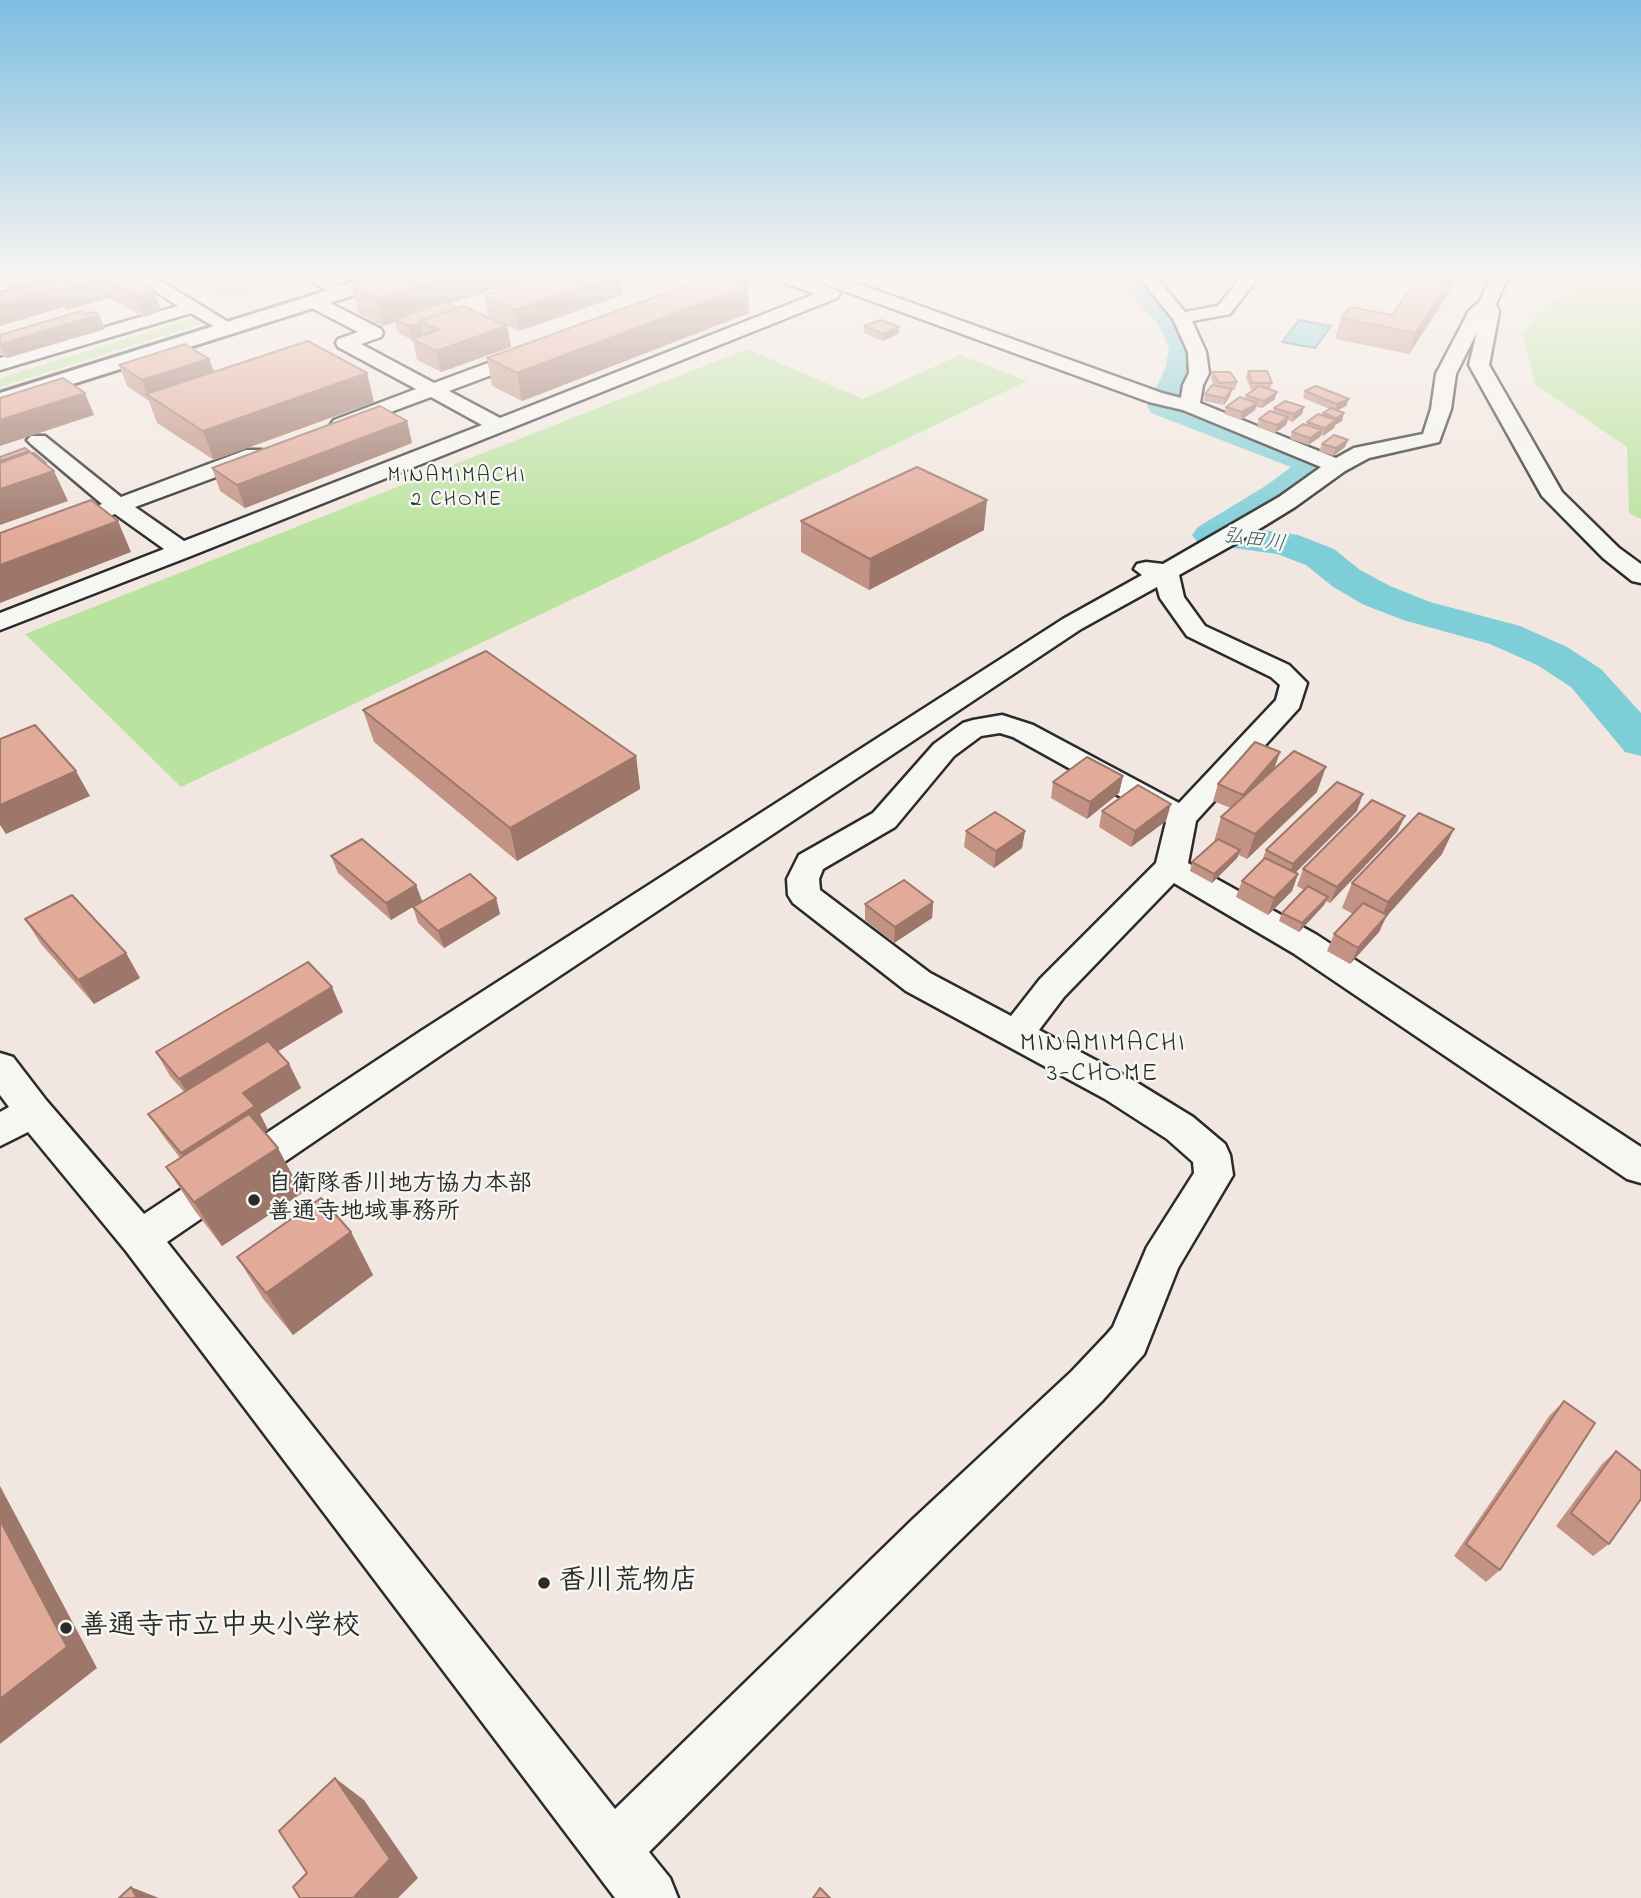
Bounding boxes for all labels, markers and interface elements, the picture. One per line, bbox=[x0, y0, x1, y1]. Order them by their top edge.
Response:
district label: MINAMIMACHI 2 CHOME bbox=[389, 465, 525, 515]
water label: 弘田川 bbox=[1221, 525, 1287, 559]
district label: MINAMIMACHI 3-CHOME bbox=[1021, 1030, 1185, 1092]
place label: 自衛隊香川地方協力本部 善通寺地域事務所 bbox=[268, 1172, 532, 1228]
marker: 自衛隊香川地方協力本部 善通寺地域事務所 bbox=[246, 1192, 262, 1208]
place label: 香川荒物店 bbox=[558, 1566, 698, 1600]
marker: 香川荒物店 bbox=[536, 1575, 552, 1591]
place label: 善通寺市立中央小学校 bbox=[80, 1611, 360, 1645]
marker: 善通寺市立中央小学校 bbox=[58, 1620, 74, 1636]

